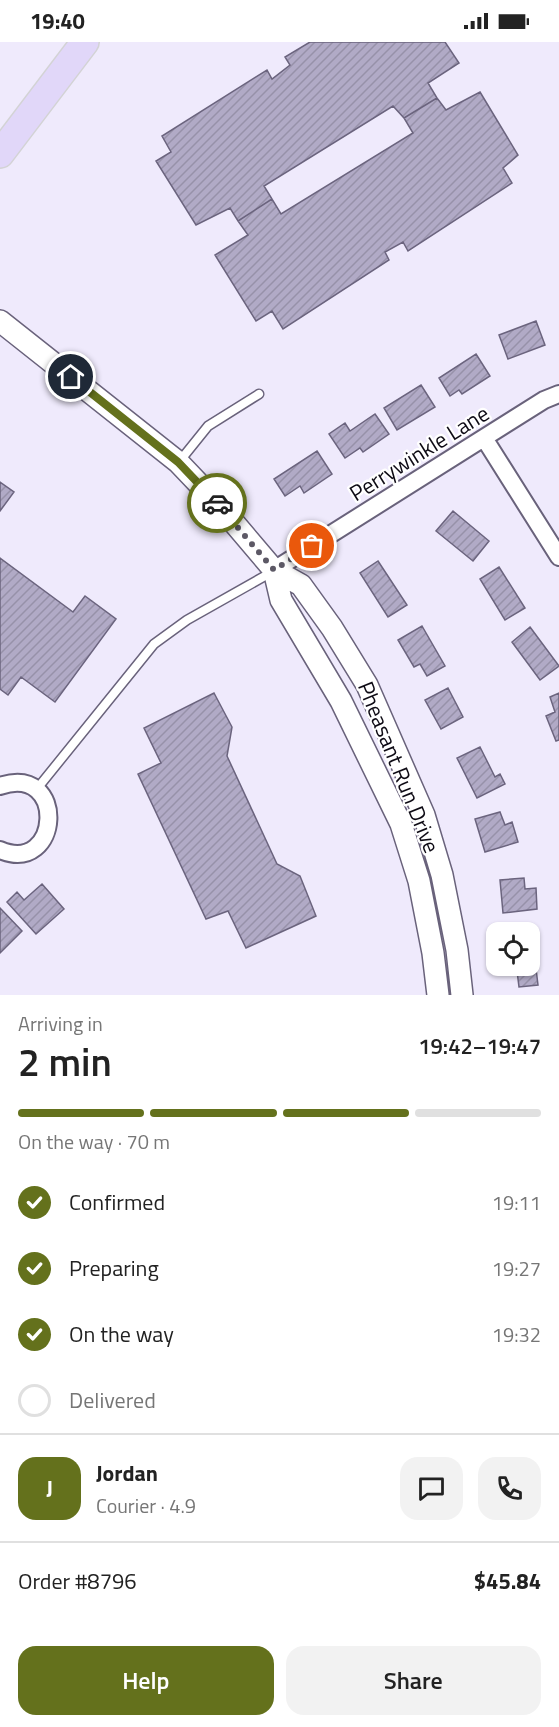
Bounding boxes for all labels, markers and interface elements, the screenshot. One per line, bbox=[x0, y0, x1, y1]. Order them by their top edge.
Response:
text: 19:40 bbox=[30, 4, 85, 38]
pin bbox=[45, 351, 96, 402]
icon: home bbox=[54, 360, 87, 393]
street label: Perrywinkle Lane bbox=[342, 396, 496, 510]
courier bbox=[187, 473, 247, 533]
icon: car bbox=[201, 487, 234, 520]
pin bbox=[286, 520, 337, 571]
icon: bag bbox=[295, 529, 328, 562]
street label: Pheasant Run Drive bbox=[349, 676, 449, 858]
map controls bbox=[486, 922, 540, 976]
button: locate bbox=[486, 922, 540, 976]
text: Arriving in bbox=[18, 1008, 103, 1039]
text: 19:42–19:47 bbox=[418, 1029, 541, 1063]
text: 2 min bbox=[18, 1032, 112, 1091]
text: On the way · 70 m bbox=[18, 1126, 170, 1157]
text: Confirmed bbox=[69, 1185, 165, 1219]
icon: check bbox=[18, 1186, 51, 1219]
text: 19:11 bbox=[492, 1187, 541, 1218]
text: Preparing bbox=[69, 1251, 159, 1285]
icon: check bbox=[18, 1252, 51, 1285]
text: 19:27 bbox=[492, 1253, 541, 1284]
text: On the way bbox=[69, 1317, 174, 1351]
icon: check bbox=[18, 1318, 51, 1351]
text: 19:32 bbox=[492, 1319, 541, 1350]
text: Delivered bbox=[69, 1383, 156, 1417]
text: Jordan bbox=[96, 1456, 158, 1490]
button: chat bbox=[400, 1457, 463, 1520]
button: phone bbox=[478, 1457, 541, 1520]
text: J bbox=[46, 1471, 53, 1505]
text: Courier · 4.9 bbox=[96, 1490, 196, 1521]
text: Order #8796 bbox=[18, 1564, 137, 1598]
text: $45.84 bbox=[474, 1564, 541, 1598]
button: Help bbox=[18, 1646, 274, 1715]
button: Share bbox=[286, 1646, 541, 1715]

